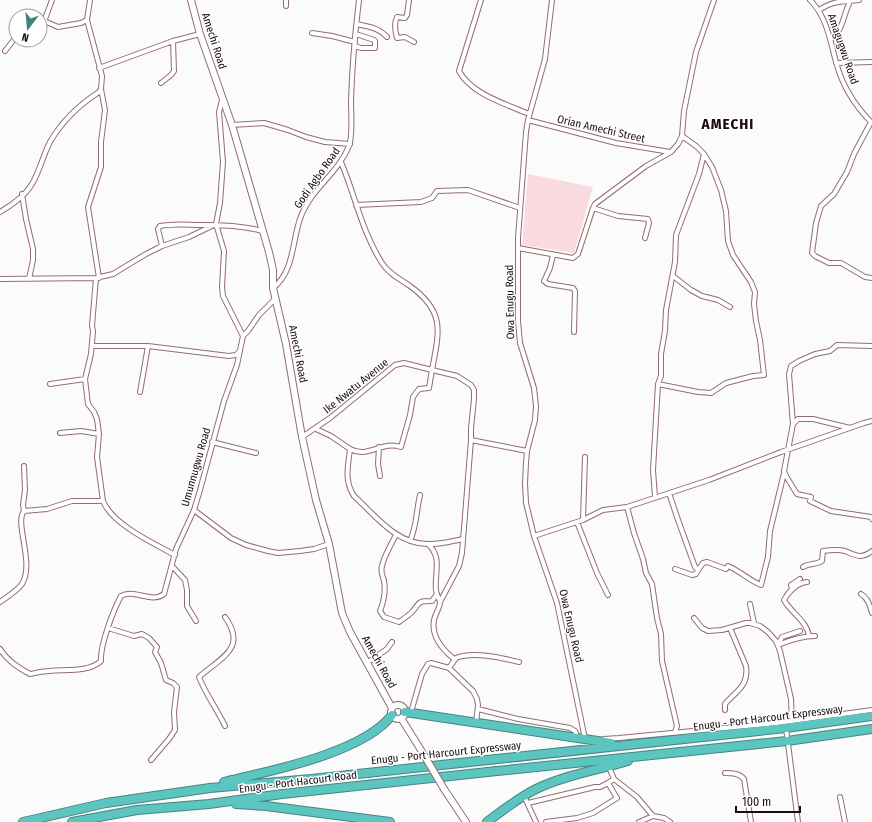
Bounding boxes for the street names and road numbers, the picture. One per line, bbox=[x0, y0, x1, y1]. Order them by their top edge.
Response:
street label: Amechi Road bbox=[199, 11, 229, 71]
street label: Amagugwu Road bbox=[825, 12, 861, 86]
street label: Orian Amechi Street bbox=[556, 113, 647, 146]
street label: Godi Agbo Road bbox=[291, 145, 343, 211]
street label: Owa Enugu Road bbox=[503, 265, 517, 339]
street label: Amechi Road bbox=[286, 324, 310, 384]
street label: Ike Nwatu Avenue bbox=[321, 356, 391, 416]
street label: Umunnugwu Road bbox=[179, 426, 213, 508]
street label: Owa Enugu Road bbox=[556, 588, 586, 664]
street label: Amechi Road bbox=[359, 633, 399, 691]
street label: Enugu - Port Harcourt Expressway bbox=[692, 702, 844, 734]
street label: Enugu - Port Harcourt Expressway bbox=[370, 739, 522, 767]
street label: Enugu - Port Hacourt Road bbox=[238, 768, 358, 796]

